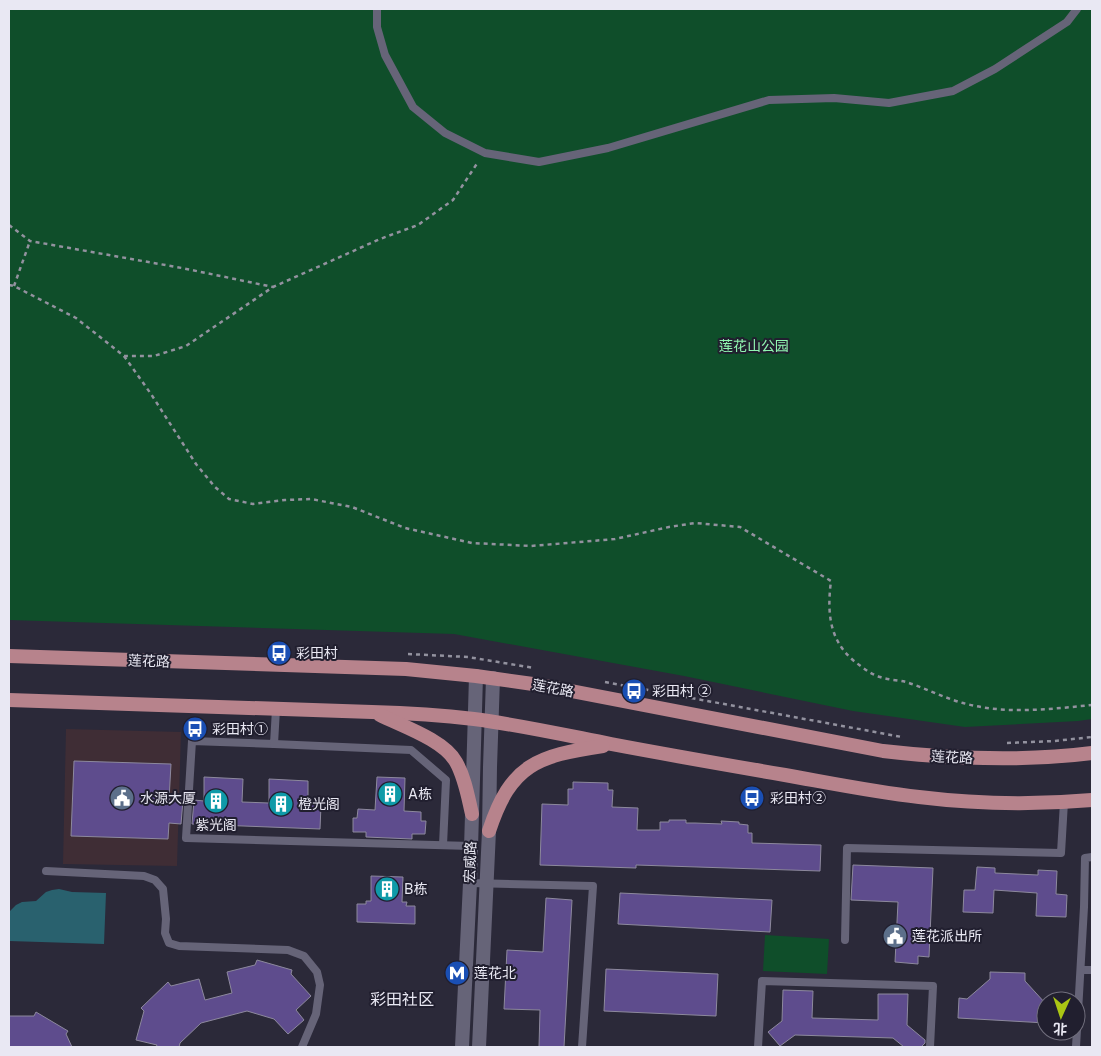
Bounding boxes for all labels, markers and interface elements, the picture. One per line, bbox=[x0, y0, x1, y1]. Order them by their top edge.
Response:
park label: 莲花山公园 bbox=[719, 338, 789, 354]
bus stop icon: 彩田村 bbox=[266, 640, 292, 666]
place label: 彩田村 bbox=[296, 645, 338, 661]
street label: 莲花路 bbox=[128, 652, 170, 670]
street label: 莲花路 bbox=[531, 676, 575, 700]
bus stop icon: 彩田村 ② bbox=[621, 678, 647, 704]
place label: 彩田村 ② bbox=[652, 683, 711, 699]
bus stop icon: 彩田村① bbox=[182, 716, 208, 742]
place label: 彩田村① bbox=[212, 721, 268, 737]
street label: 莲花路 bbox=[931, 748, 973, 766]
building icon: A栋 bbox=[377, 781, 403, 807]
public building icon: 水源大厦 bbox=[109, 785, 135, 811]
bus stop icon: 彩田村② bbox=[739, 785, 765, 811]
place label: A栋 bbox=[408, 786, 432, 802]
building icon: 紫光阁 bbox=[203, 788, 229, 814]
place label: 水源大厦 bbox=[140, 790, 196, 806]
place label: 彩田村② bbox=[770, 790, 826, 806]
building icon: 橙光阁 bbox=[268, 791, 294, 817]
place label: 橙光阁 bbox=[298, 796, 340, 812]
place label: 紫光阁 bbox=[195, 817, 237, 833]
street label: 宏威路 bbox=[461, 841, 479, 883]
building icon: B栋 bbox=[374, 876, 400, 902]
place label: B栋 bbox=[404, 881, 427, 897]
public building icon: 莲花派出所 bbox=[882, 923, 908, 949]
place label: 莲花派出所 bbox=[912, 928, 982, 944]
metro station icon: 莲花北 bbox=[444, 960, 470, 986]
place label: 莲花北 bbox=[474, 965, 516, 981]
district label: 彩田社区 bbox=[370, 990, 434, 1009]
north arrow bbox=[1036, 991, 1086, 1041]
text: 北 bbox=[1053, 1021, 1068, 1037]

